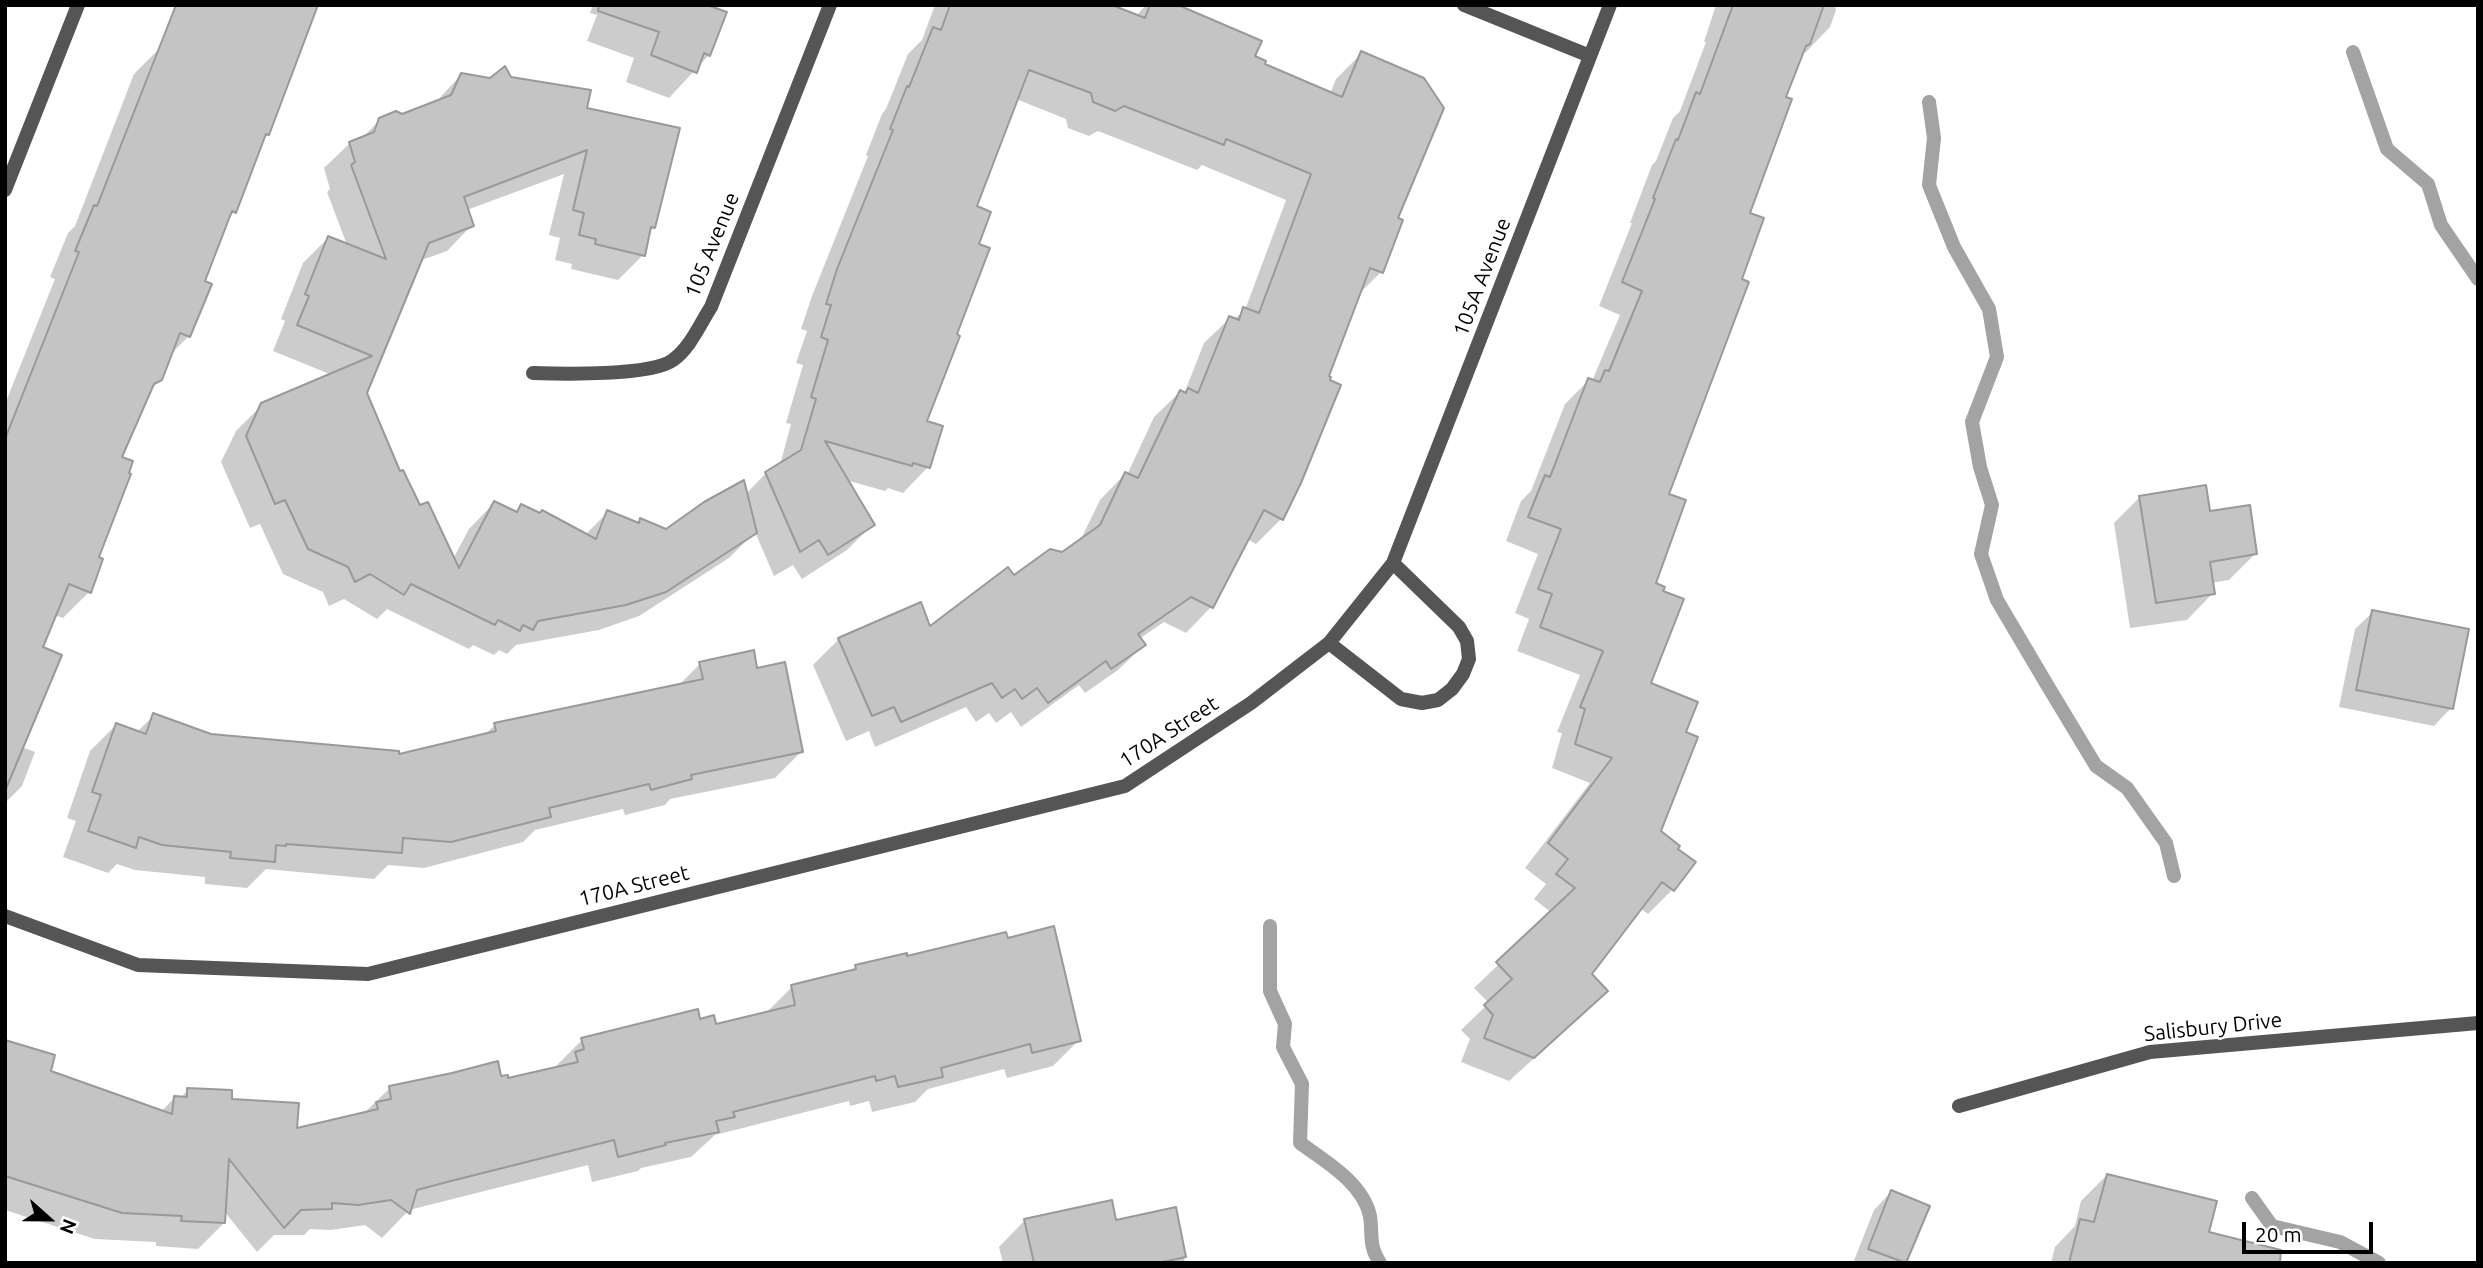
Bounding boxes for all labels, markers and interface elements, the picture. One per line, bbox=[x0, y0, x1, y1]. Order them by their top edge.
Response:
street label: 105 Avenue bbox=[680, 189, 744, 301]
street label: 105A Avenue bbox=[1448, 214, 1516, 340]
street label: 170A Street bbox=[1115, 691, 1223, 773]
street label: 170A Street bbox=[576, 860, 692, 912]
street label: Salisbury Drive bbox=[2143, 1007, 2283, 1047]
north arrow bbox=[14, 1184, 84, 1254]
scale bar bbox=[2245, 1208, 2376, 1252]
text: N bbox=[56, 1216, 81, 1237]
text: 20 m bbox=[2255, 1222, 2302, 1246]

